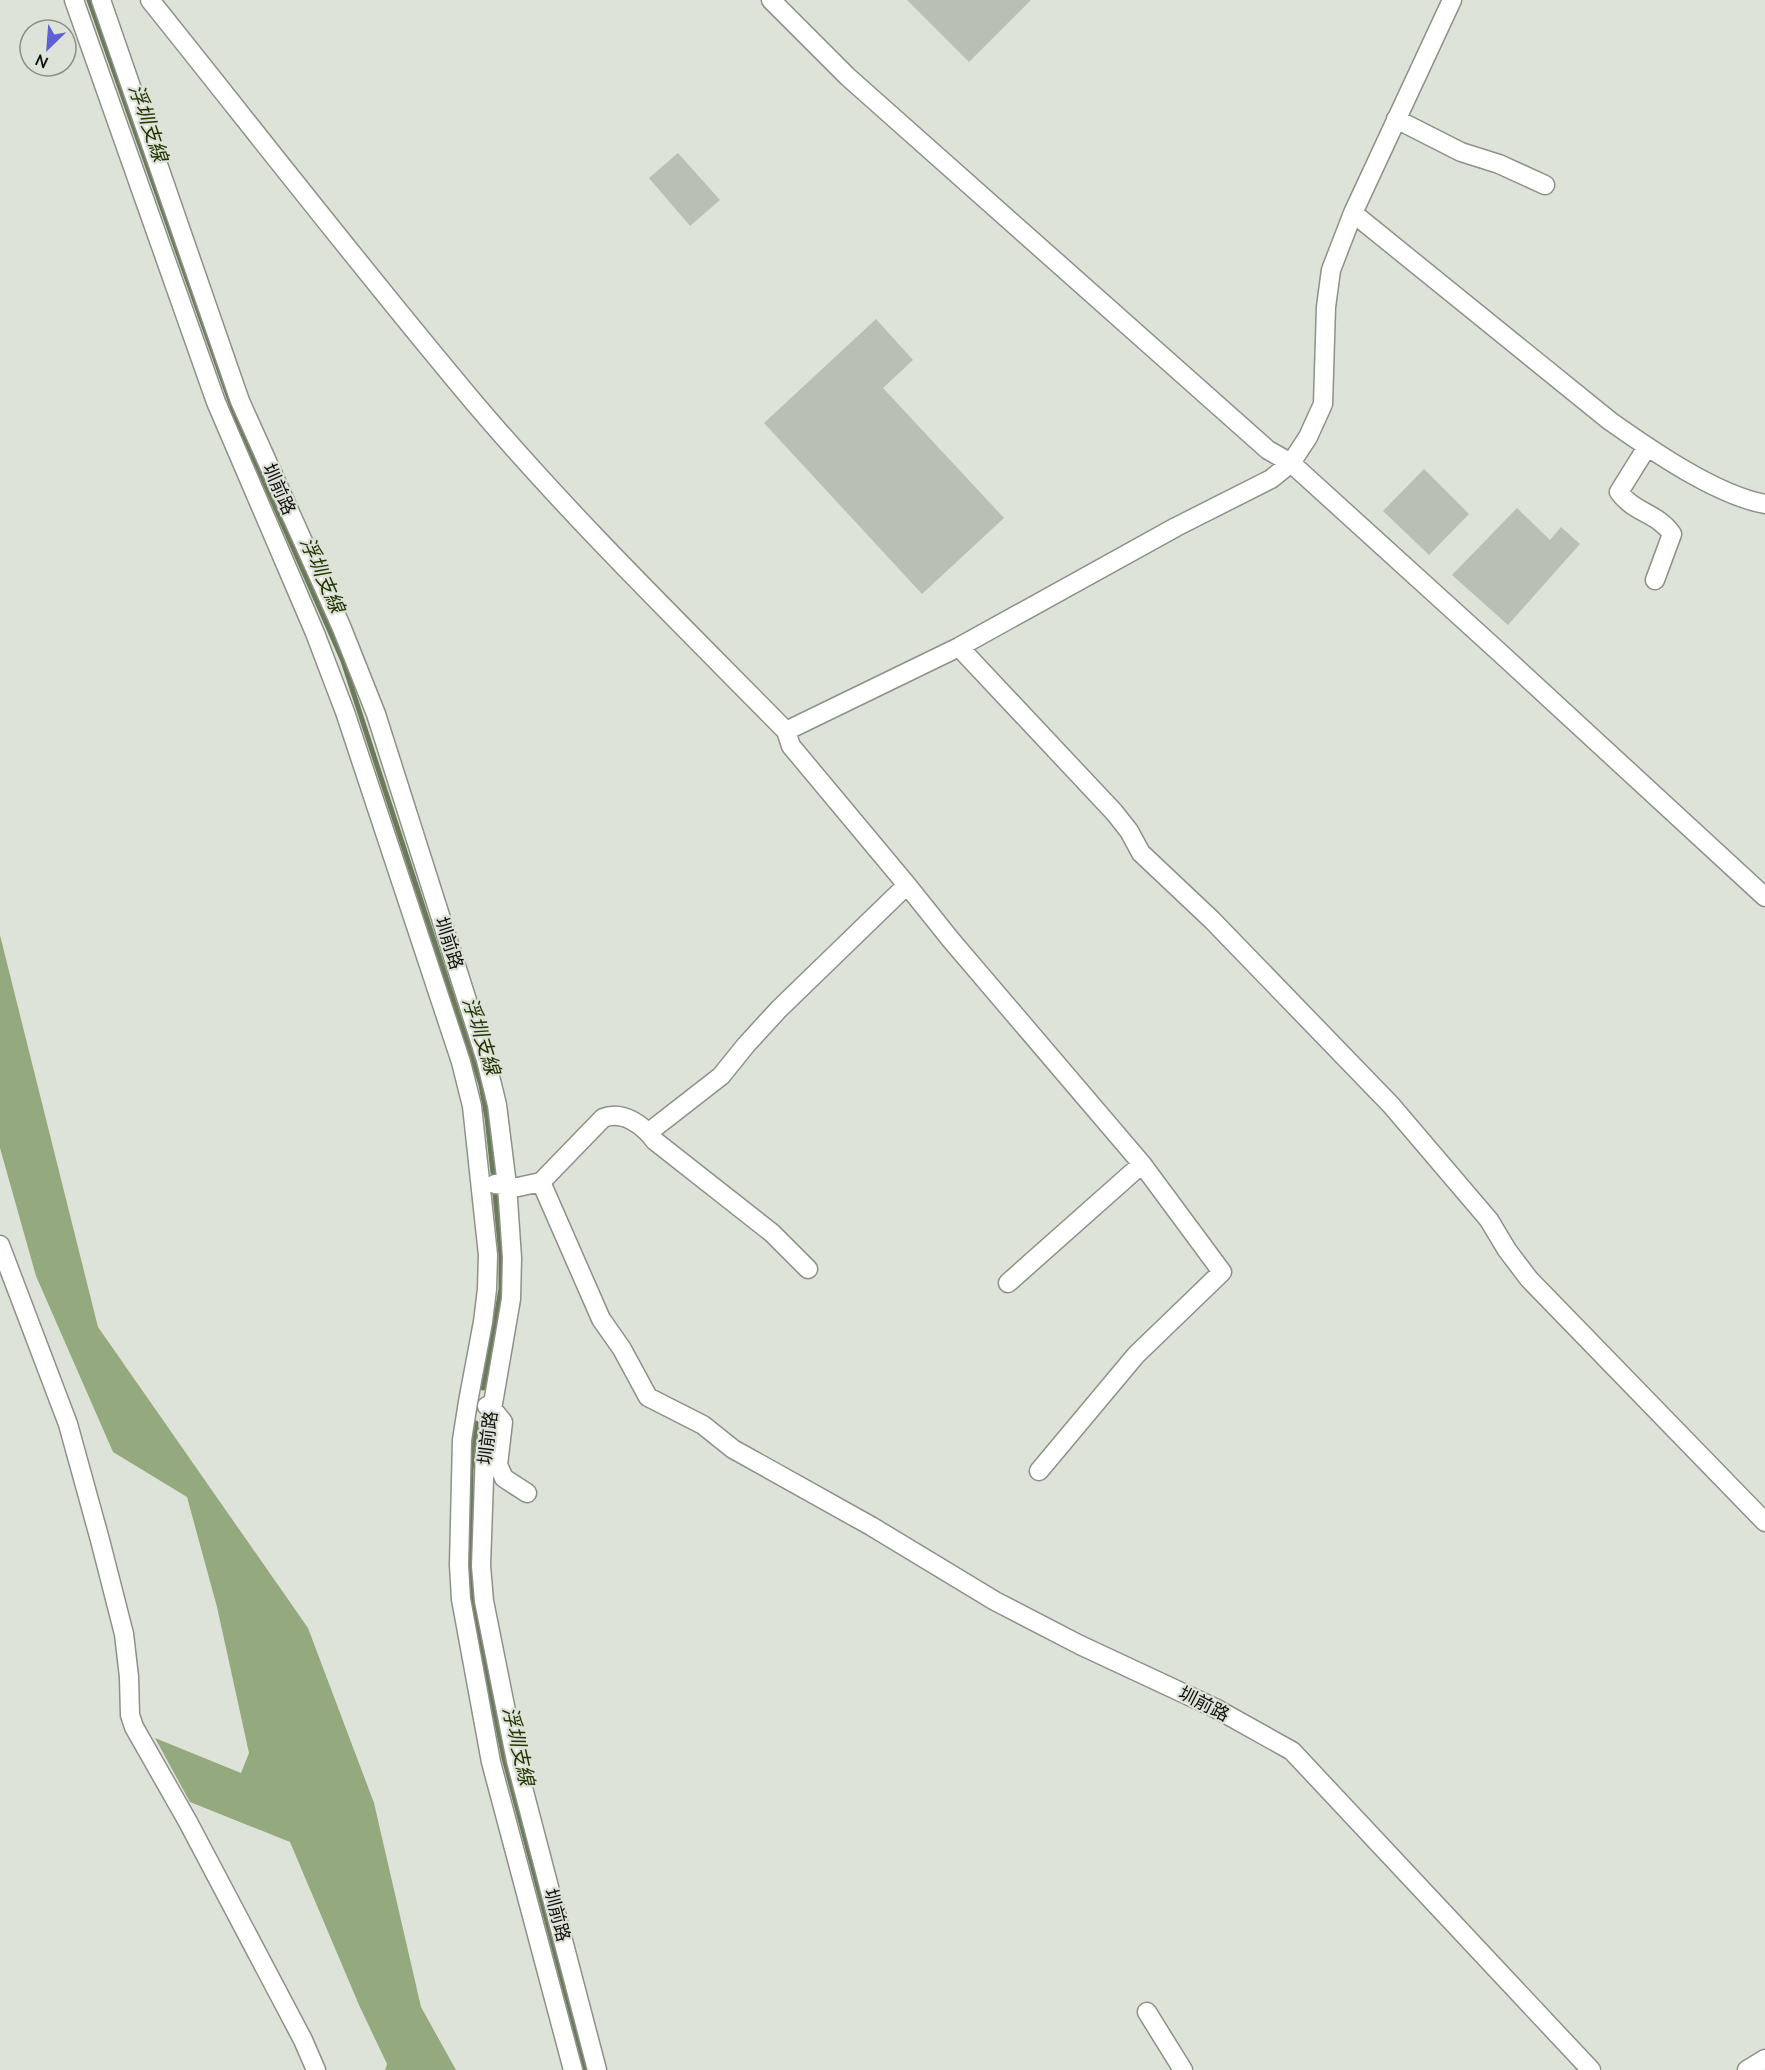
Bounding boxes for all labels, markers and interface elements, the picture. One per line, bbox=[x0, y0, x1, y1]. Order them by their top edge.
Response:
north arrow bbox=[18, 18, 78, 78]
text: N bbox=[32, 48, 52, 73]
water label: 浮圳支線 bbox=[122, 81, 174, 167]
street label: 圳前路 bbox=[257, 459, 301, 519]
water label: 浮圳支線 bbox=[293, 533, 351, 619]
street label: 圳前路 bbox=[429, 914, 469, 972]
water label: 浮圳支線 bbox=[456, 994, 507, 1080]
street label: 圳前路 bbox=[473, 1410, 503, 1466]
street label: 圳前路 bbox=[1174, 1681, 1234, 1727]
water label: 浮圳支線 bbox=[496, 1704, 541, 1790]
street label: 圳前路 bbox=[538, 1886, 576, 1944]

